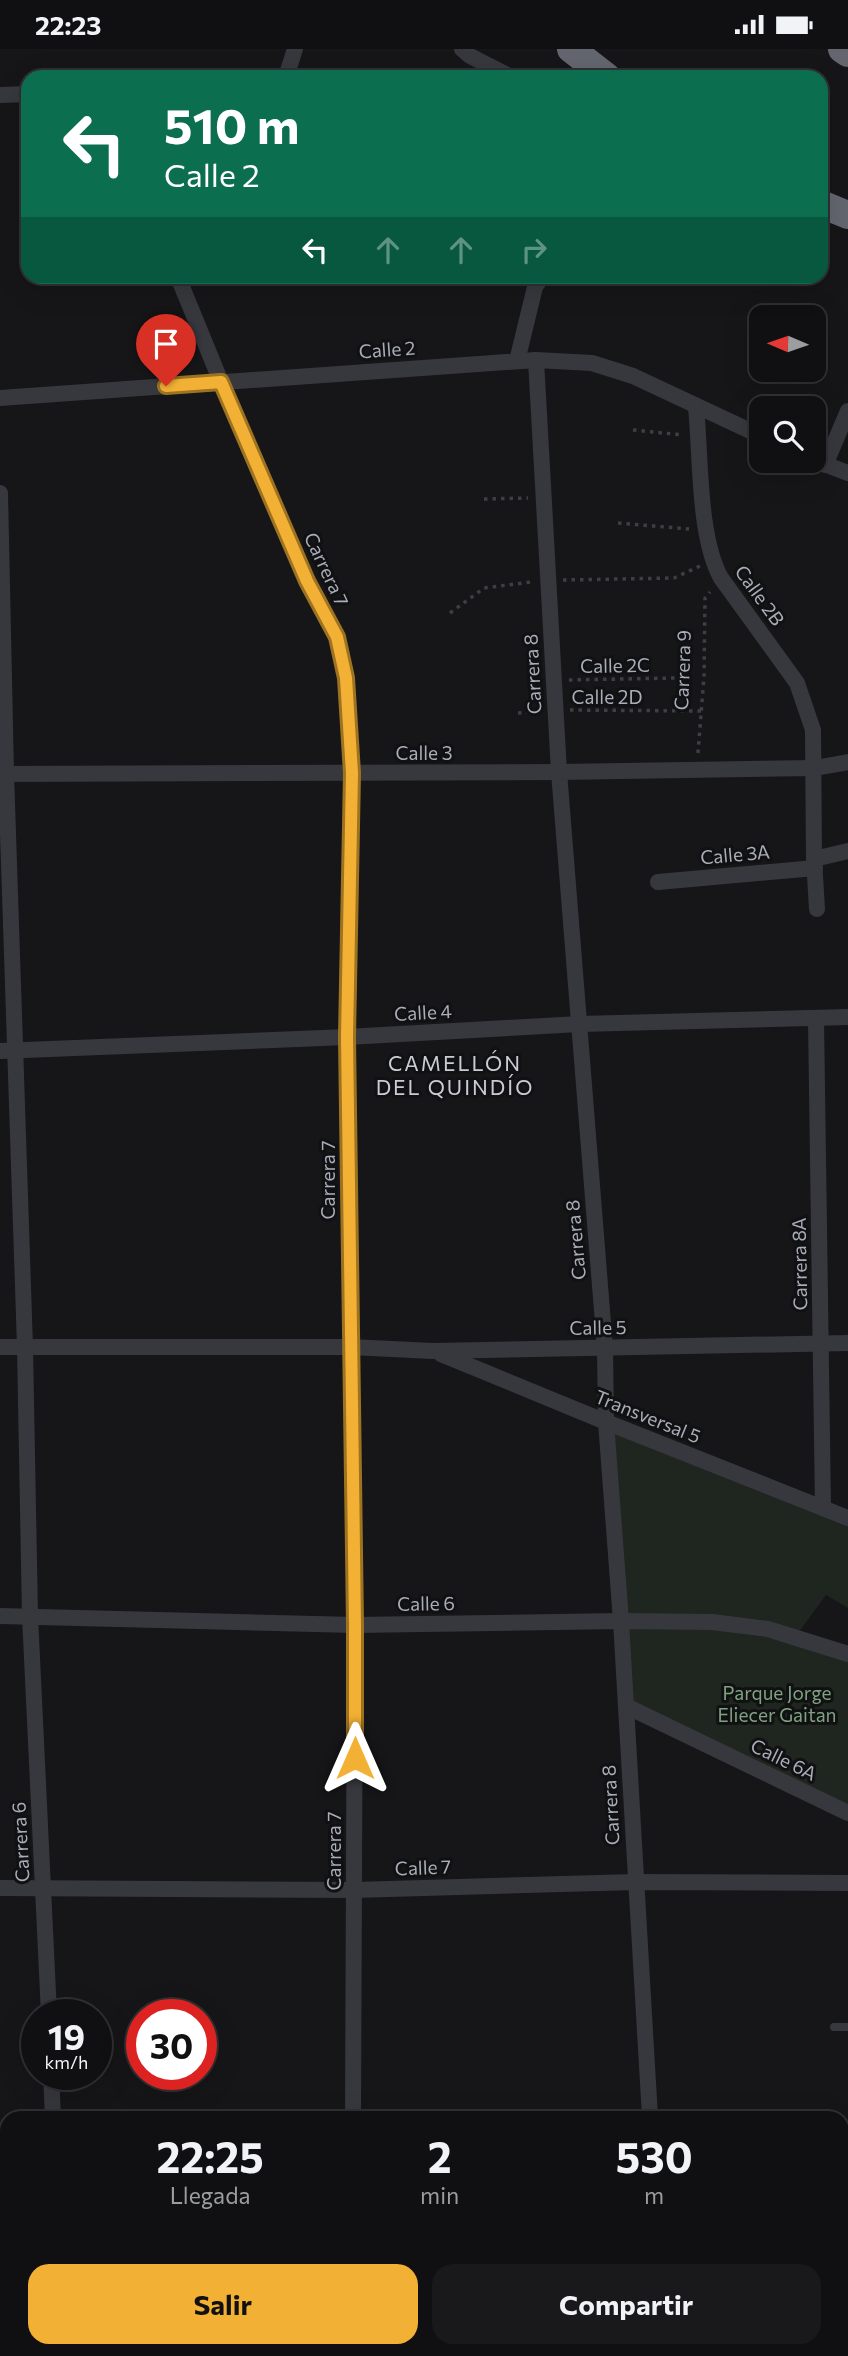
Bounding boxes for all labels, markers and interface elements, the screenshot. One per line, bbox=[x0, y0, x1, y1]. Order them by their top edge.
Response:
text: 22:23 bbox=[35, 9, 101, 40]
text: 510 m bbox=[164, 94, 299, 154]
icon: left bbox=[49, 98, 140, 189]
text: Calle 2 bbox=[164, 154, 260, 194]
icon: left bbox=[296, 231, 334, 269]
icon: ahead bbox=[369, 231, 407, 269]
icon: ahead bbox=[442, 231, 480, 269]
icon: right bbox=[515, 231, 553, 269]
north arrow bbox=[749, 305, 826, 381]
map controls bbox=[749, 305, 826, 473]
pin bbox=[136, 314, 196, 386]
icon: arrive bbox=[147, 325, 185, 363]
street label: Calle 2 bbox=[358, 336, 416, 362]
button: search bbox=[749, 396, 826, 473]
street label: Carrera 7 bbox=[300, 528, 354, 610]
street label: Calle 2B bbox=[730, 560, 790, 630]
street label: Carrera 9 bbox=[669, 629, 695, 711]
street label: Carrera 8 bbox=[518, 633, 546, 715]
street label: Calle 2C bbox=[580, 653, 650, 677]
street label: Calle 2D bbox=[572, 685, 642, 708]
street label: Calle 3 bbox=[395, 741, 453, 764]
street label: Calle 3A bbox=[699, 840, 771, 868]
street label: Calle 4 bbox=[394, 999, 452, 1025]
district label: CAMELLÓN DEL QUINDÍO bbox=[376, 1050, 534, 1099]
street label: Carrera 7 bbox=[316, 1141, 339, 1219]
street label: Carrera 8 bbox=[560, 1199, 590, 1281]
street label: Carrera 8A bbox=[787, 1217, 811, 1311]
street label: Calle 5 bbox=[569, 1315, 627, 1339]
street label: Transversal 5 bbox=[592, 1384, 704, 1448]
street label: Calle 6 bbox=[397, 1591, 455, 1615]
park label: Parque Jorge Eliecer Gaitan bbox=[717, 1681, 837, 1726]
position arrow bbox=[318, 1721, 392, 1795]
street label: Calle 6A bbox=[747, 1733, 821, 1785]
street label: Carrera 8 bbox=[596, 1764, 624, 1846]
street label: Carrera 6 bbox=[6, 1801, 34, 1883]
street label: Carrera 7 bbox=[322, 1812, 345, 1890]
street label: Calle 7 bbox=[394, 1855, 452, 1879]
speed limit sign: 30 bbox=[126, 1999, 217, 2090]
text: 19 bbox=[48, 2014, 85, 2057]
text: km/h bbox=[45, 2051, 88, 2073]
text: 22:25 bbox=[156, 2130, 264, 2182]
text: 2 bbox=[428, 2130, 452, 2182]
text: 530 bbox=[616, 2130, 693, 2182]
text: Llegada bbox=[170, 2181, 250, 2209]
text: min bbox=[420, 2181, 459, 2209]
text: m bbox=[644, 2181, 664, 2209]
button: Salir bbox=[28, 2264, 418, 2344]
button: Compartir bbox=[432, 2264, 821, 2344]

